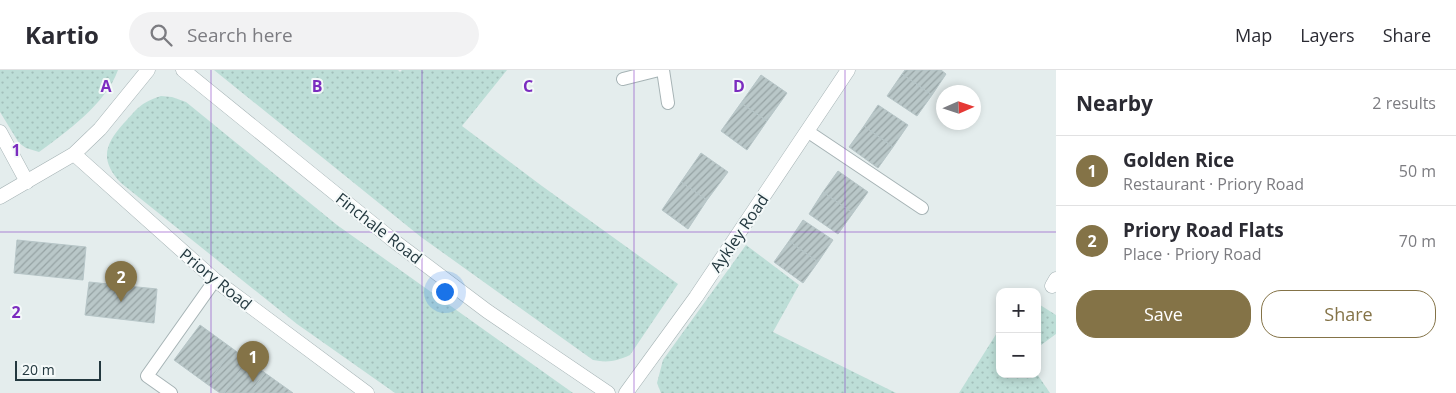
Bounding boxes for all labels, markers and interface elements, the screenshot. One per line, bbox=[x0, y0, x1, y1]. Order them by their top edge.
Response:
search box bbox=[129, 12, 479, 57]
text: Kartio bbox=[25, 18, 99, 51]
icon: search bbox=[147, 21, 175, 49]
text: Search here bbox=[187, 22, 293, 48]
text: Map bbox=[1235, 23, 1272, 47]
text: Layers bbox=[1300, 23, 1355, 47]
text: Share bbox=[1383, 23, 1431, 47]
text: A bbox=[100, 75, 112, 97]
text: B bbox=[312, 75, 322, 97]
text: C bbox=[523, 75, 533, 97]
text: D bbox=[733, 75, 745, 97]
north arrow bbox=[936, 85, 981, 130]
text: Nearby bbox=[1076, 89, 1153, 117]
text: 2 results bbox=[1372, 92, 1436, 114]
text: 1 bbox=[11, 139, 21, 161]
text: Golden Rice bbox=[1123, 147, 1234, 173]
text: 1 bbox=[1087, 160, 1097, 182]
text: 50 m bbox=[1399, 160, 1436, 182]
text: Restaurant · Priory Road bbox=[1123, 173, 1304, 195]
street label: Finchale Road bbox=[331, 187, 427, 269]
street label: Aykley Road bbox=[705, 190, 773, 276]
text: Priory Road Flats bbox=[1123, 217, 1284, 243]
text: 2 bbox=[1087, 230, 1097, 252]
text: 70 m bbox=[1399, 230, 1436, 252]
street label: Priory Road bbox=[175, 243, 257, 315]
text: Place · Priory Road bbox=[1123, 243, 1261, 265]
pin: 2 bbox=[105, 261, 137, 302]
your location bbox=[432, 279, 458, 305]
map controls bbox=[996, 288, 1041, 378]
button: + bbox=[996, 288, 1041, 333]
button: Save bbox=[1076, 290, 1251, 338]
button: Share bbox=[1261, 290, 1436, 338]
text: 2 bbox=[11, 301, 21, 323]
button: − bbox=[996, 333, 1041, 378]
pin: 1 bbox=[237, 341, 269, 382]
scale bar bbox=[15, 358, 101, 381]
text: 20 m bbox=[22, 360, 55, 379]

